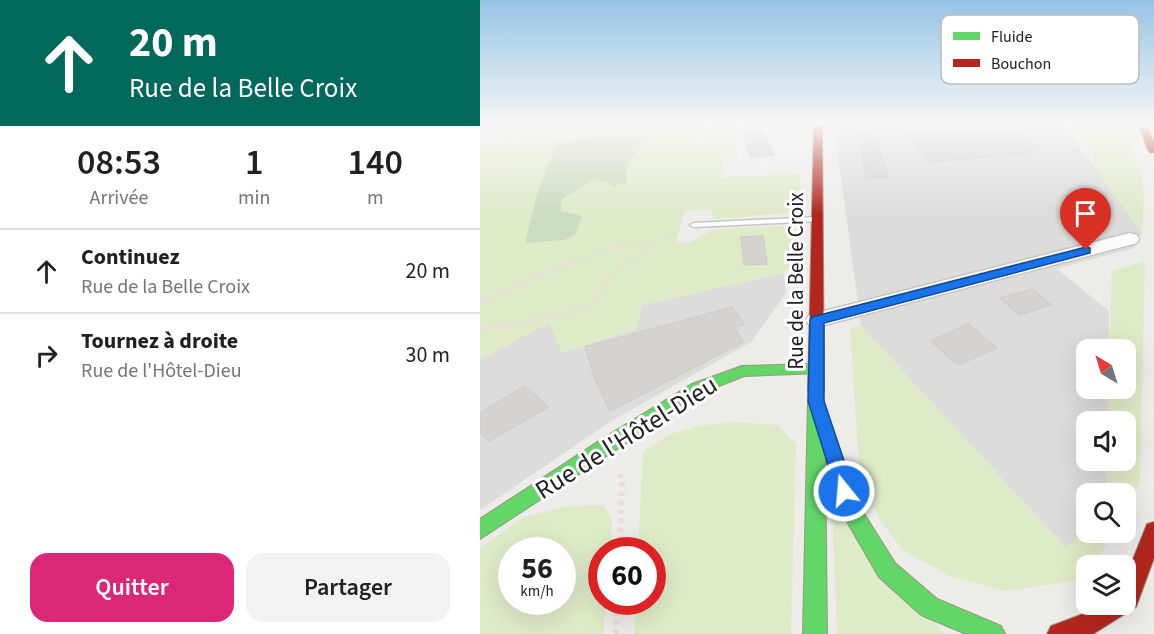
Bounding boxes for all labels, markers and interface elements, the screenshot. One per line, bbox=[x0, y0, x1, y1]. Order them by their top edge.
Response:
text: 20 m bbox=[129, 13, 218, 73]
legend bbox=[941, 15, 1139, 84]
icon: ahead bbox=[30, 24, 108, 102]
text: Fluide bbox=[991, 26, 1033, 48]
text: Bouchon bbox=[991, 53, 1051, 75]
text: Rue de la Belle Croix bbox=[129, 69, 357, 108]
text: 08:53 bbox=[77, 137, 161, 188]
text: 1 bbox=[245, 137, 263, 188]
text: 140 bbox=[347, 137, 403, 188]
text: Arrivée bbox=[90, 184, 148, 212]
text: min bbox=[238, 184, 270, 212]
text: m bbox=[367, 184, 383, 212]
pin bbox=[1060, 188, 1111, 250]
street label: Rue de la Belle Croix bbox=[781, 192, 811, 370]
icon: arrive bbox=[1069, 197, 1102, 230]
text: Continuez bbox=[81, 241, 180, 273]
icon: ahead bbox=[30, 255, 63, 288]
text: 20 m bbox=[405, 255, 450, 287]
text: Rue de la Belle Croix bbox=[81, 273, 250, 301]
text: Tournez à droite bbox=[81, 325, 238, 357]
icon: right bbox=[30, 339, 63, 372]
text: 30 m bbox=[405, 339, 450, 371]
north arrow bbox=[1076, 339, 1136, 399]
map controls bbox=[1076, 339, 1136, 615]
text: Rue de l'Hôtel-Dieu bbox=[81, 357, 242, 385]
street label: Rue de l'Hôtel-Dieu bbox=[528, 366, 725, 508]
button: sound bbox=[1076, 411, 1136, 471]
position arrow bbox=[812, 459, 876, 523]
button: search bbox=[1076, 483, 1136, 543]
speed limit sign: 60 bbox=[588, 537, 666, 615]
text: 56 bbox=[521, 547, 553, 590]
button: Quitter bbox=[30, 553, 234, 622]
button: Partager bbox=[246, 553, 450, 622]
button: layers bbox=[1076, 555, 1136, 615]
text: km/h bbox=[520, 581, 554, 602]

